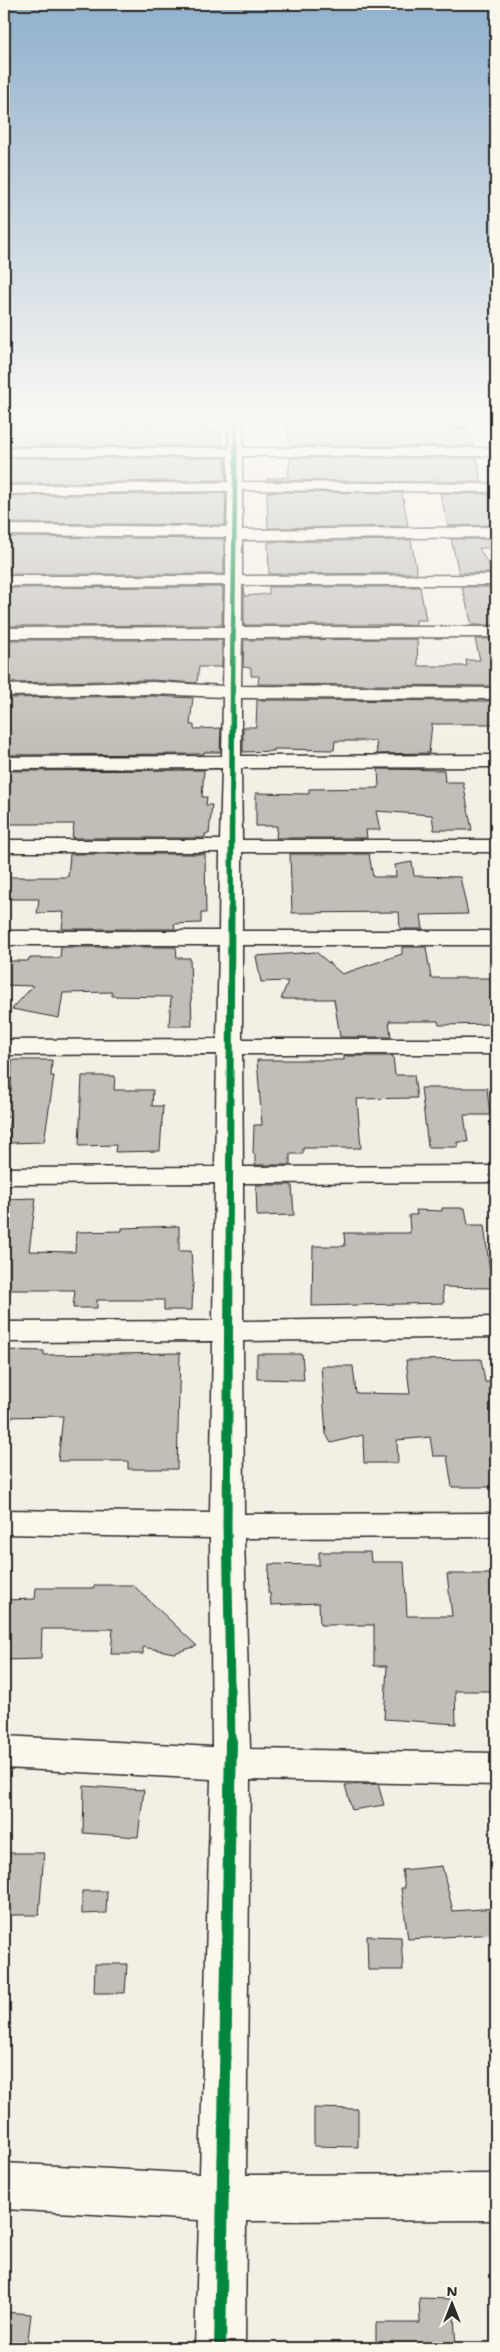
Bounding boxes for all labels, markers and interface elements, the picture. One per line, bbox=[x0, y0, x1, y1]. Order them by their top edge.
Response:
north arrow bbox=[428, 2280, 478, 2330]
text: N bbox=[446, 2282, 458, 2300]

